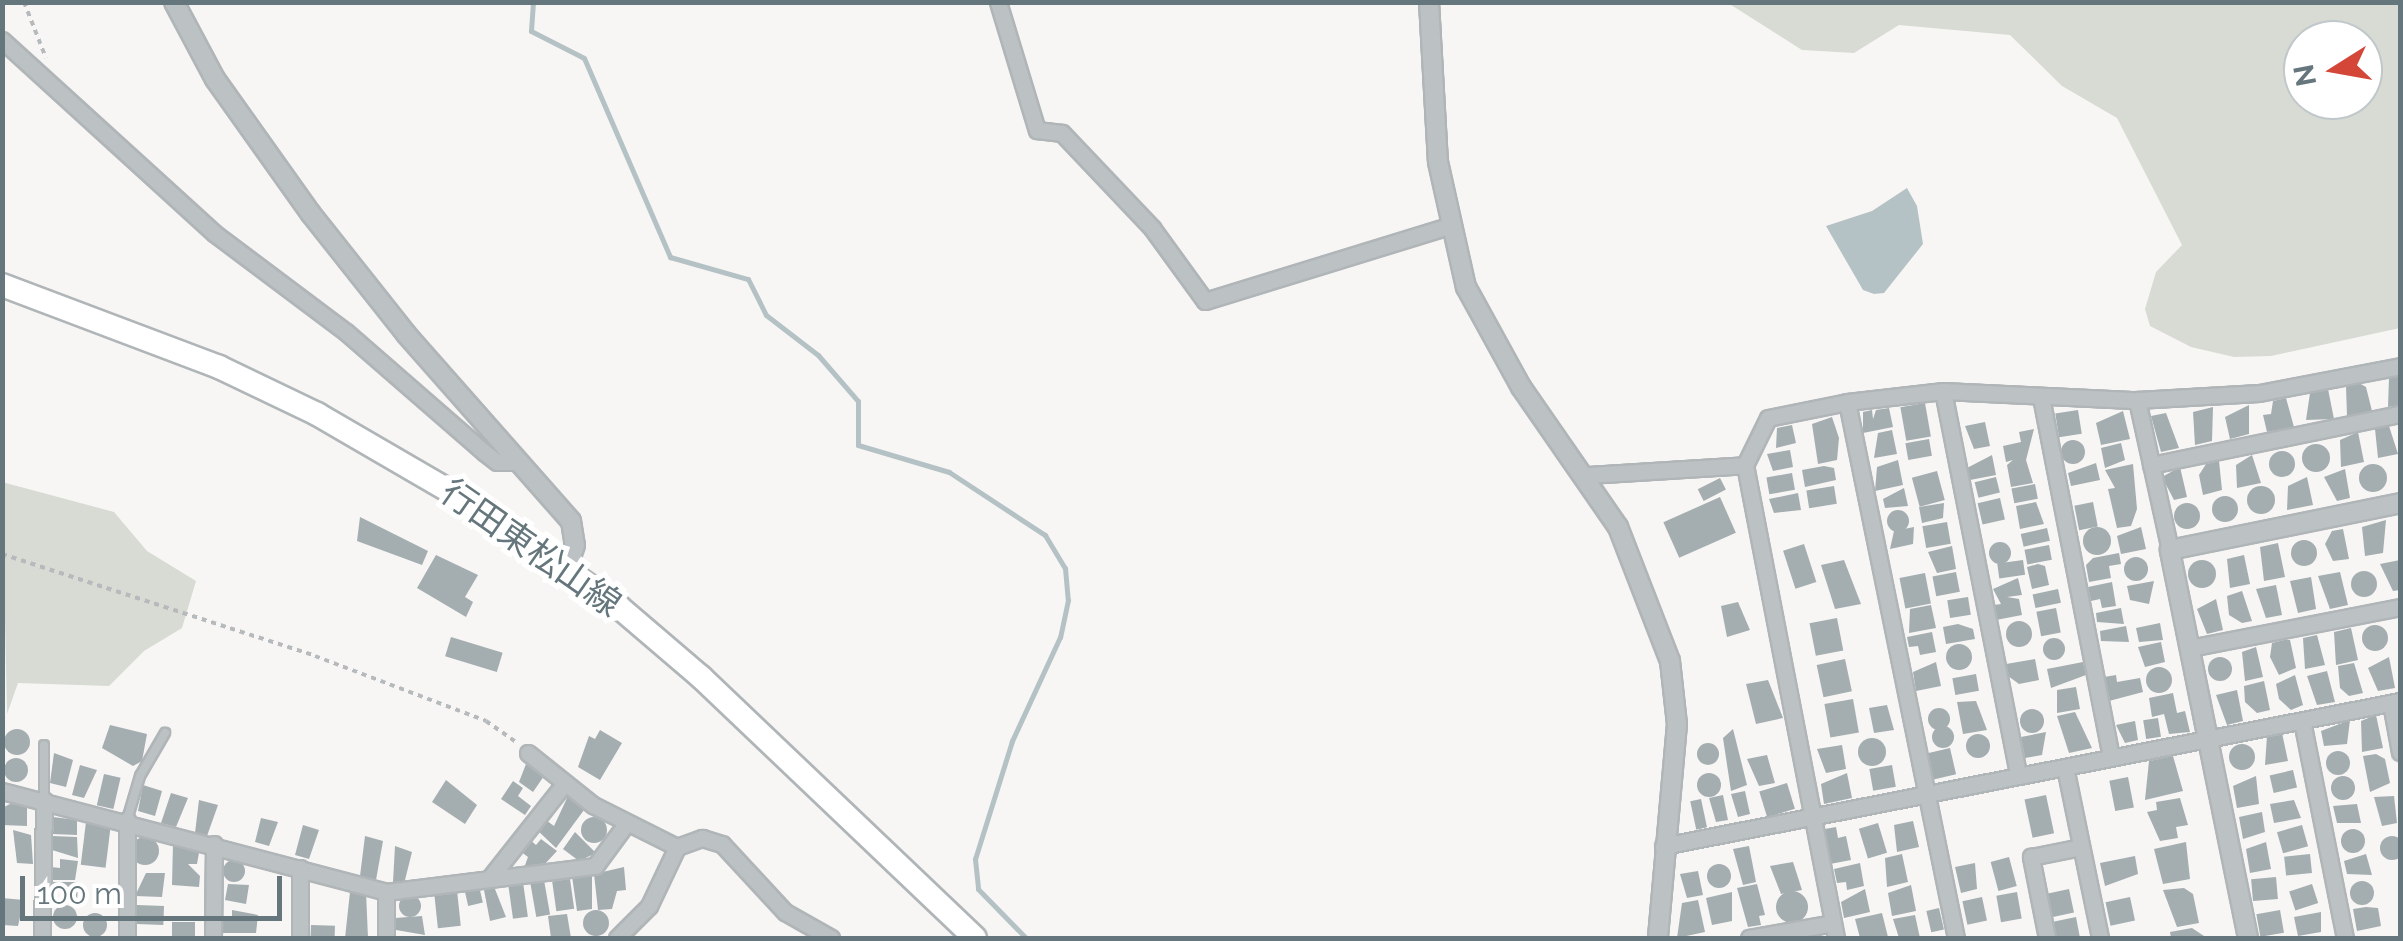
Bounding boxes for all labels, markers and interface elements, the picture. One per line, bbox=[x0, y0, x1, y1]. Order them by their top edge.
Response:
north arrow bbox=[2283, 20, 2383, 120]
text: N bbox=[2287, 62, 2323, 89]
street label: 行田東松山線 bbox=[433, 471, 629, 625]
scale bar bbox=[25, 856, 288, 918]
text: 100 m bbox=[37, 876, 122, 911]

